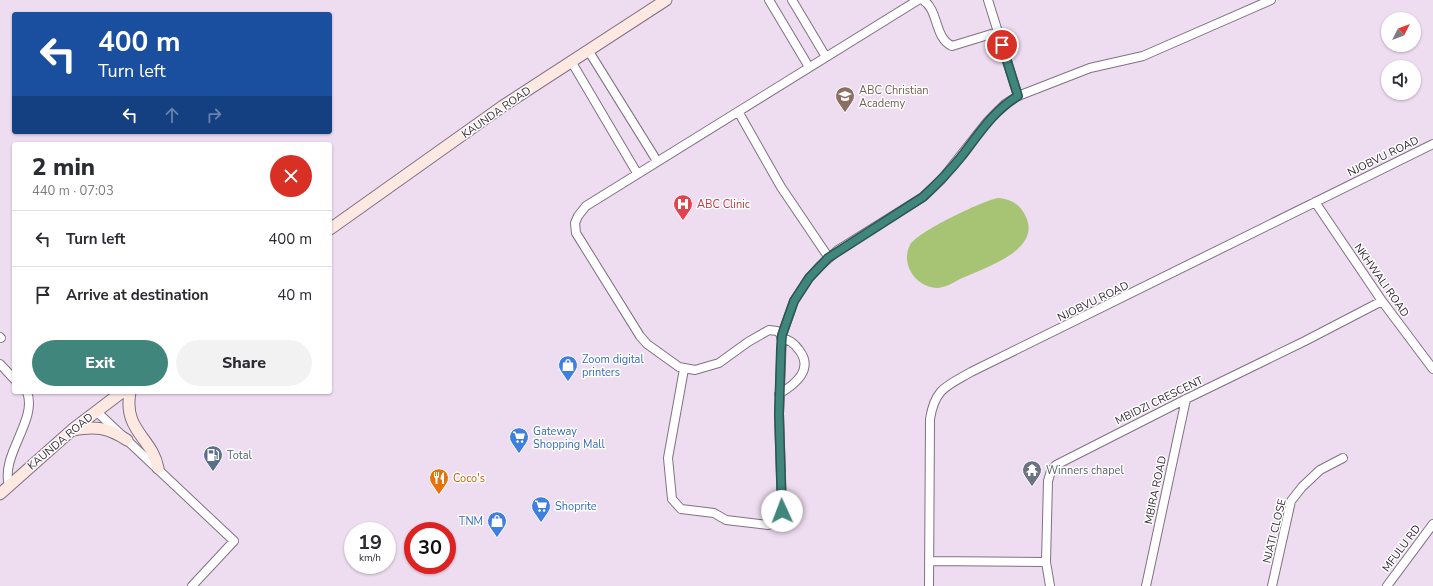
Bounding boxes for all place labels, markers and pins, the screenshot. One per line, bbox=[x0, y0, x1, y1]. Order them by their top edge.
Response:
pin bbox=[985, 28, 1019, 62]
place label: ABC Christian Academy bbox=[859, 83, 929, 111]
school or university icon: ABC Christian Academy bbox=[834, 85, 856, 113]
hospital icon: ABC Clinic bbox=[672, 193, 694, 221]
place label: ABC Clinic bbox=[697, 197, 750, 212]
place label: Zoom digital printers bbox=[582, 352, 644, 380]
shop icon: Zoom digital printers bbox=[557, 354, 579, 382]
place label: Gateway Shopping Mall bbox=[533, 424, 606, 452]
supermarket icon: Gateway Shopping Mall bbox=[508, 426, 530, 454]
fuel station icon: Total bbox=[202, 444, 224, 472]
place label: Total bbox=[227, 448, 253, 463]
temple icon: Winners chapel bbox=[1021, 459, 1043, 487]
place label: Winners chapel bbox=[1046, 463, 1124, 478]
restaurant icon: Coco's bbox=[428, 467, 450, 495]
place label: Coco's bbox=[453, 471, 485, 486]
supermarket icon: Shoprite bbox=[530, 495, 552, 523]
place label: Shoprite bbox=[555, 499, 597, 514]
shop icon: TNM bbox=[486, 510, 508, 538]
place label: TNM bbox=[459, 514, 483, 529]

